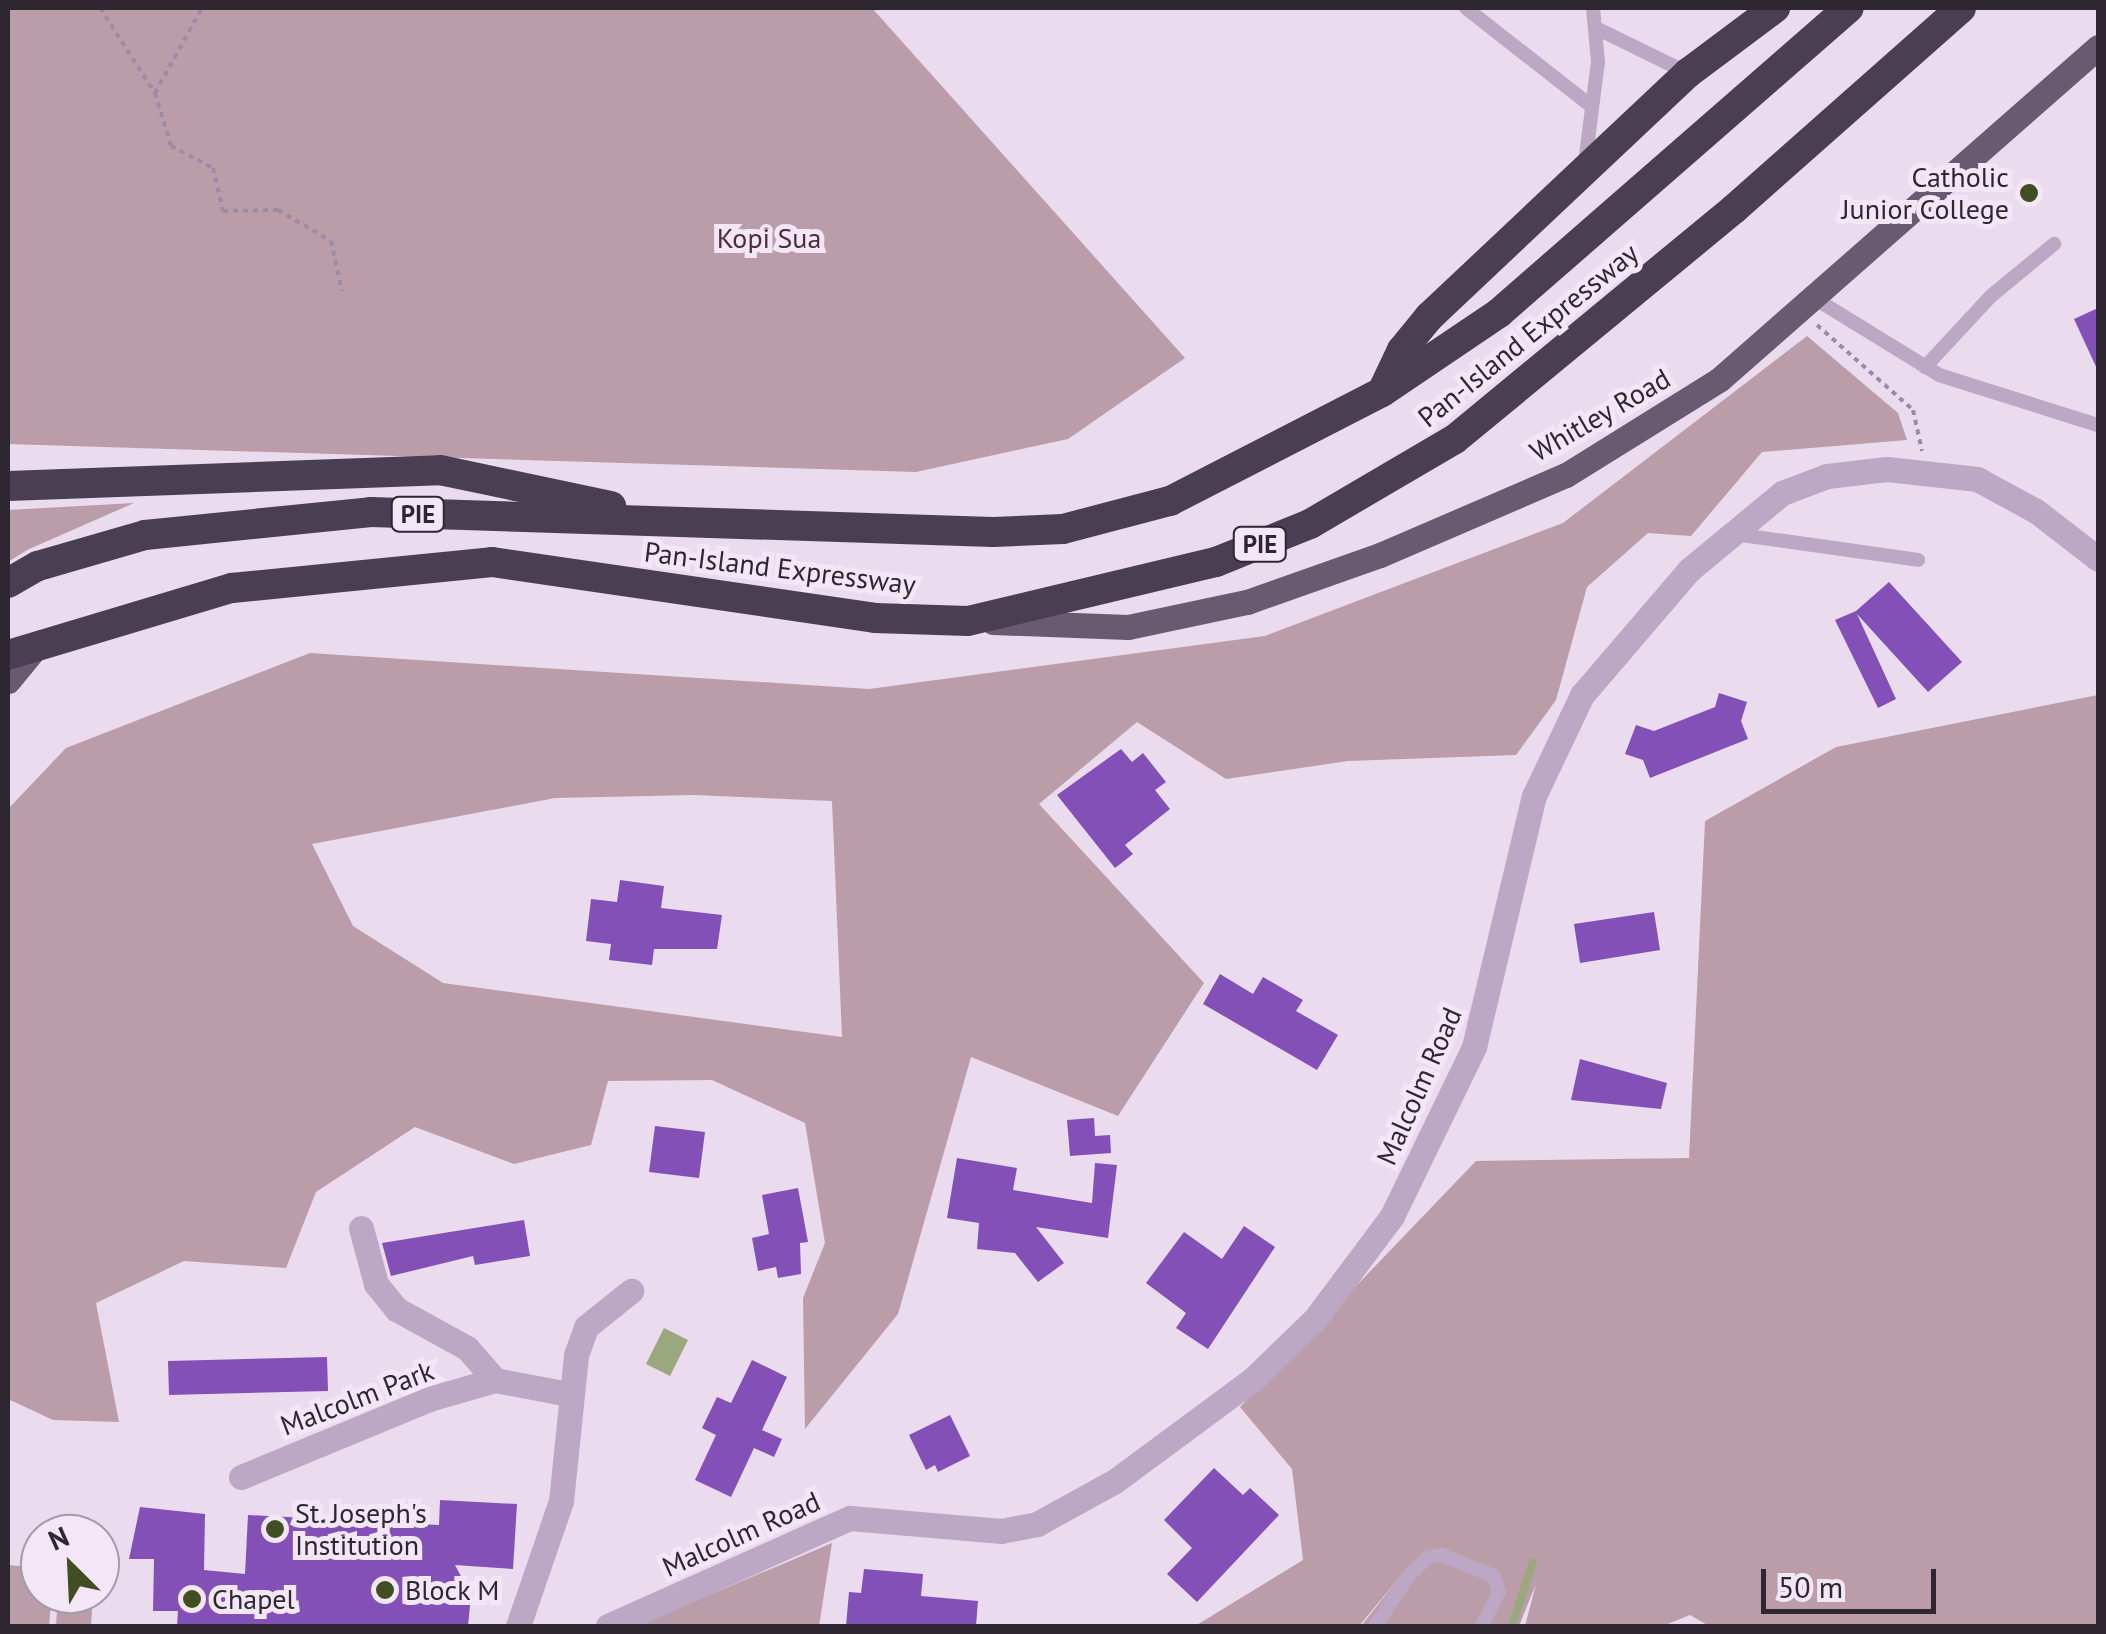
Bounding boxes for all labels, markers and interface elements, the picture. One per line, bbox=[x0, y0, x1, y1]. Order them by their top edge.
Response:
place label: Catholic Junior College bbox=[1841, 160, 2009, 226]
marker: Catholic Junior College bbox=[2018, 182, 2040, 204]
park label: Kopi Sua bbox=[717, 221, 821, 255]
street label: Pan-Island Expressway bbox=[1411, 236, 1645, 434]
street label: Whitley Road bbox=[1524, 361, 1676, 469]
road number: PIE bbox=[390, 494, 446, 534]
road number: PIE bbox=[1232, 524, 1288, 564]
street label: Pan-Island Expressway bbox=[642, 535, 918, 601]
street label: Malcolm Road bbox=[1369, 1002, 1469, 1170]
street label: Malcolm Park bbox=[276, 1353, 438, 1443]
street label: Malcolm Road bbox=[657, 1484, 825, 1584]
place label: St. Joseph's Institution bbox=[295, 1496, 429, 1562]
north arrow bbox=[20, 1514, 120, 1614]
text: N bbox=[42, 1517, 74, 1559]
marker: St. Joseph's Institution bbox=[264, 1518, 286, 1540]
scale bar bbox=[1766, 1549, 1941, 1611]
text: 50 m bbox=[1778, 1567, 1843, 1606]
place label: Block M bbox=[405, 1573, 500, 1607]
marker: Block M bbox=[374, 1579, 396, 1601]
place label: Chapel bbox=[212, 1582, 295, 1616]
marker: Chapel bbox=[181, 1588, 203, 1610]

